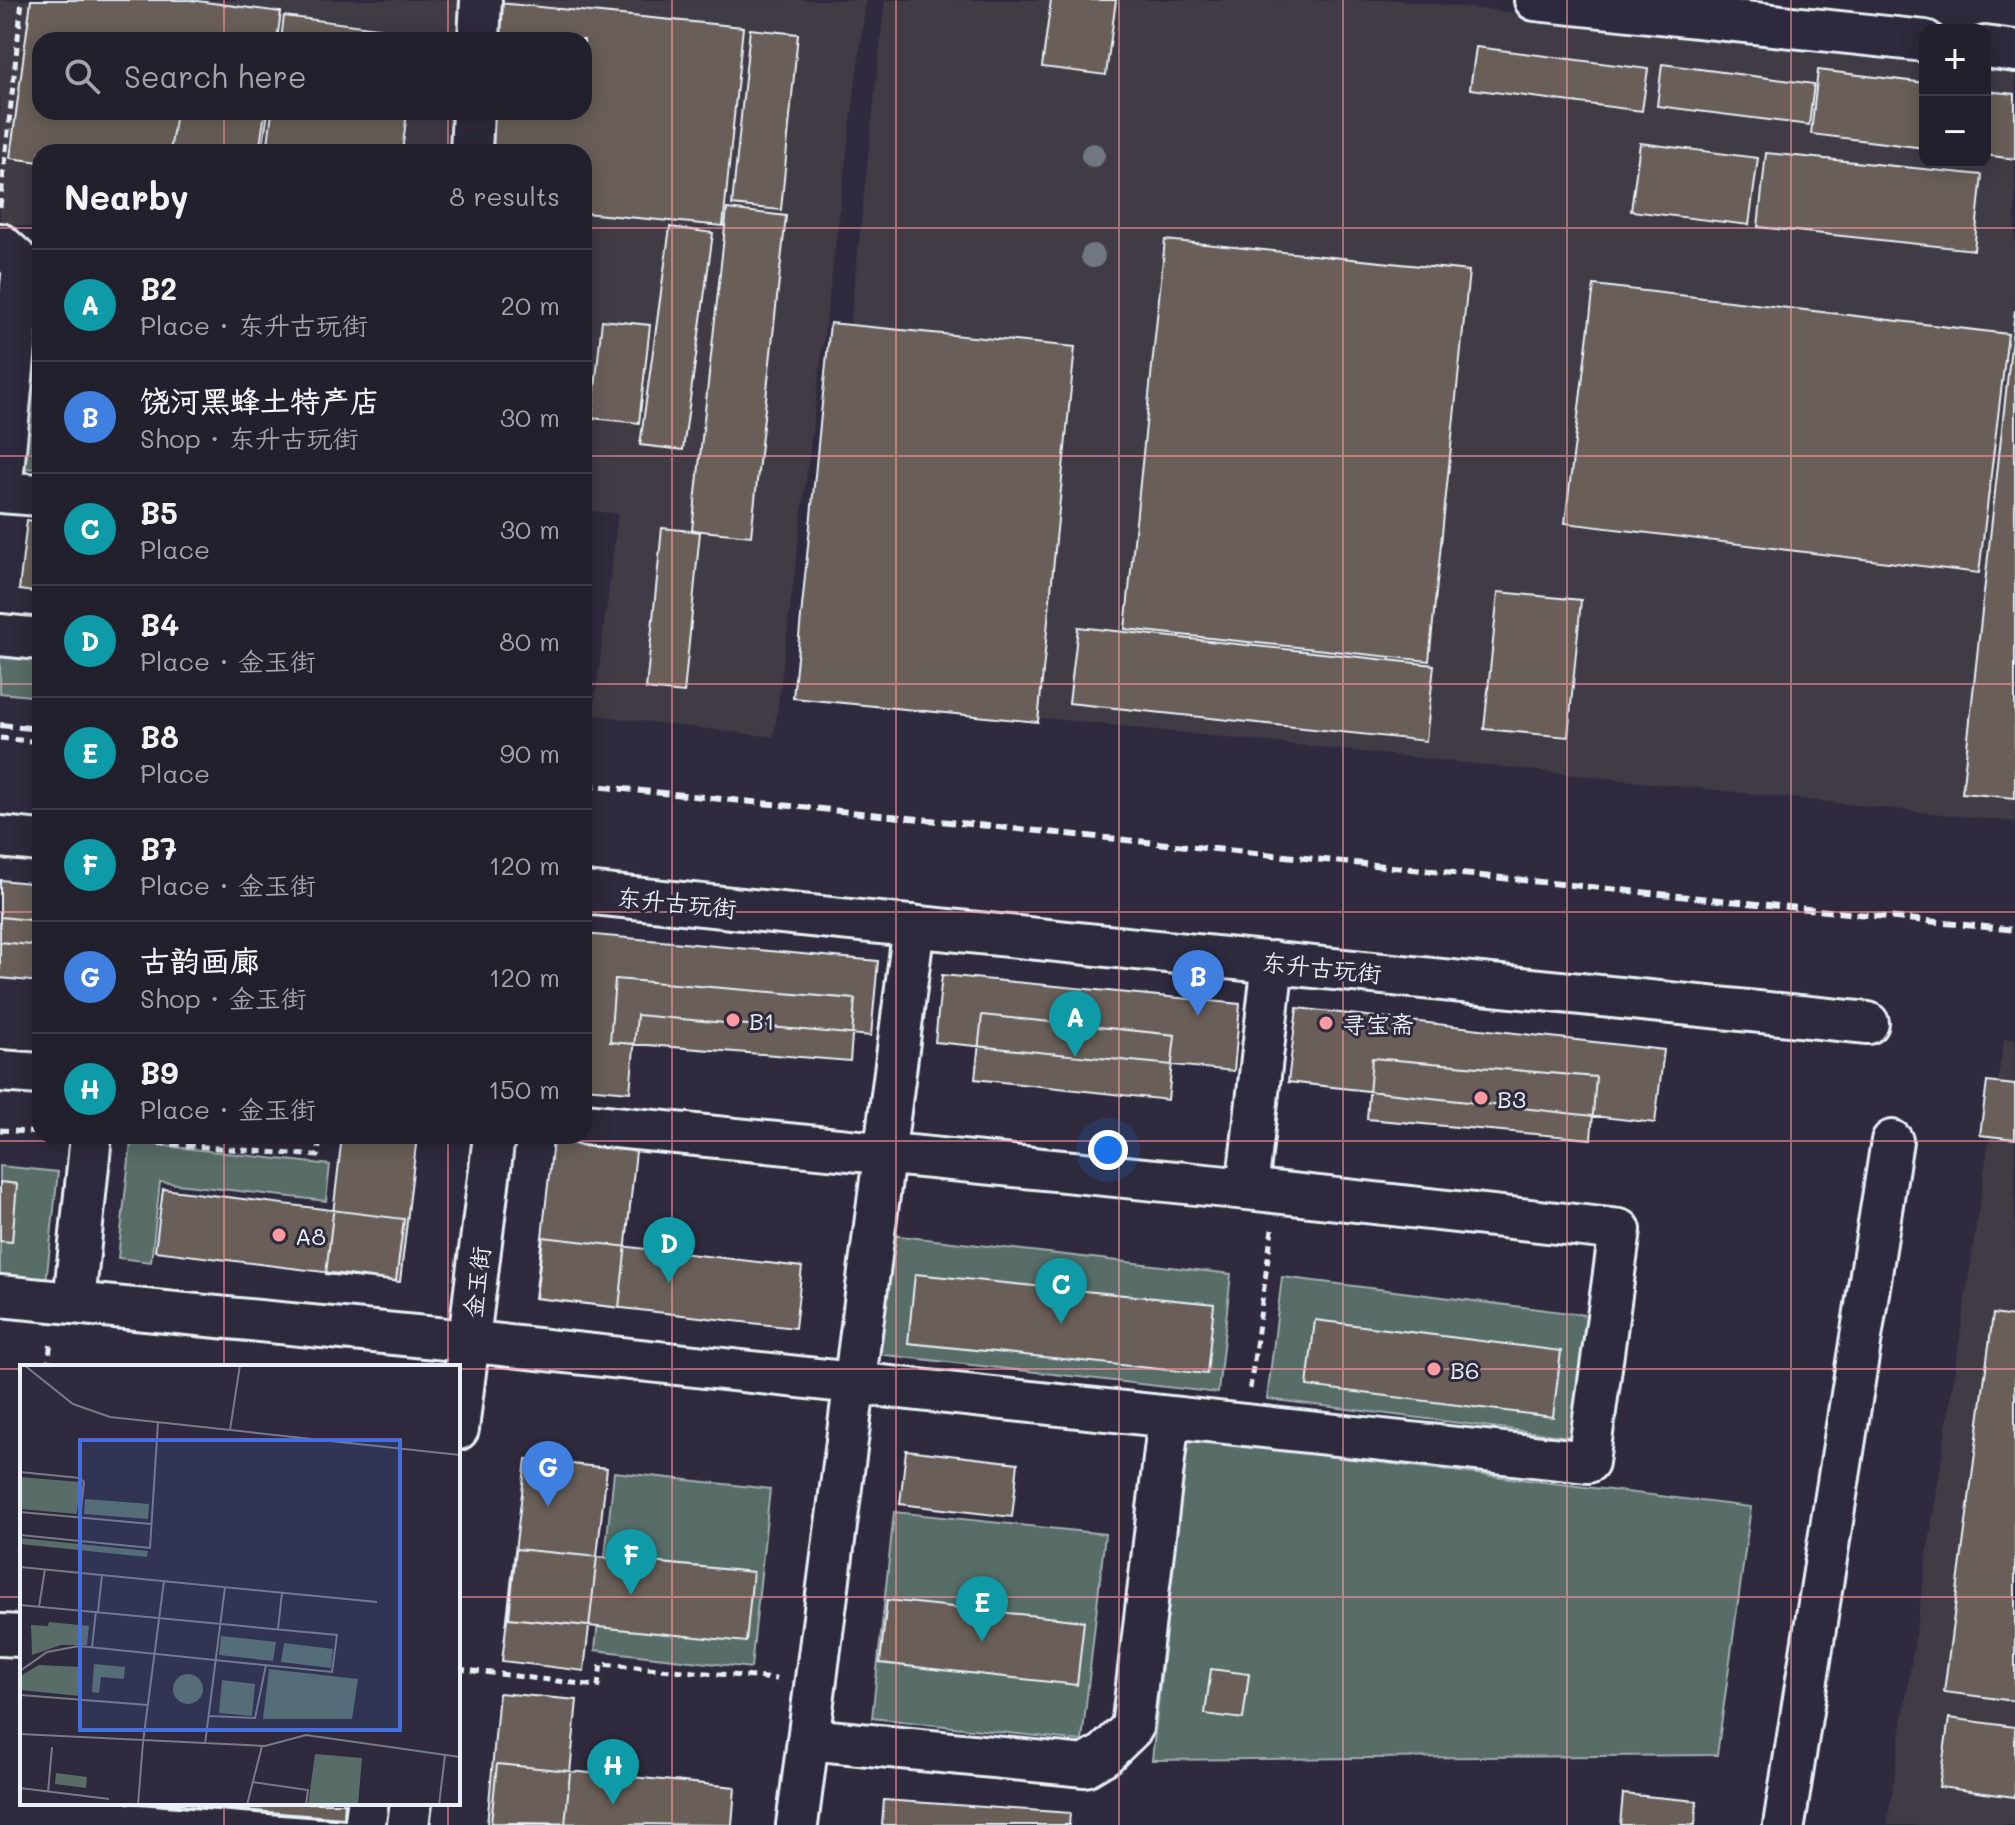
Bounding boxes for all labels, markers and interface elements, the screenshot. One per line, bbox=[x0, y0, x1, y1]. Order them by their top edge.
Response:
map controls bbox=[1919, 24, 1991, 168]
button: + bbox=[1919, 24, 1991, 96]
search box bbox=[32, 32, 592, 120]
icon: search bbox=[60, 54, 104, 98]
text: Search here bbox=[124, 56, 307, 96]
button: − bbox=[1919, 96, 1991, 168]
text: Nearby bbox=[64, 174, 189, 219]
text: 8 results bbox=[449, 179, 560, 213]
text: B2 bbox=[140, 268, 177, 308]
text: A bbox=[81, 288, 99, 322]
text: 20 m bbox=[500, 288, 560, 322]
text: Place · 东升古玩街 bbox=[140, 308, 368, 342]
text: 饶河黑蜂土特产店 bbox=[140, 380, 380, 420]
text: B bbox=[81, 400, 99, 434]
text: 30 m bbox=[500, 400, 560, 434]
text: Shop · 东升古玩街 bbox=[140, 421, 359, 455]
text: B5 bbox=[140, 492, 178, 532]
text: C bbox=[80, 512, 100, 546]
text: 30 m bbox=[500, 512, 560, 546]
text: Place bbox=[140, 532, 210, 566]
text: B4 bbox=[140, 604, 179, 644]
text: D bbox=[81, 624, 99, 658]
text: 80 m bbox=[499, 624, 560, 658]
text: Place · 金玉街 bbox=[140, 644, 316, 678]
text: B8 bbox=[140, 716, 179, 756]
text: E bbox=[82, 736, 98, 770]
text: 90 m bbox=[500, 736, 560, 770]
text: Place bbox=[140, 756, 210, 790]
text: B7 bbox=[140, 828, 177, 868]
text: F bbox=[82, 848, 98, 882]
text: 120 m bbox=[489, 848, 560, 882]
text: Place · 金玉街 bbox=[140, 868, 316, 902]
street label: 东升古玩街 bbox=[616, 880, 738, 924]
text: 古韵画廊 bbox=[140, 940, 260, 980]
street label: 东升古玩街 bbox=[1261, 945, 1383, 989]
pin: B bbox=[1172, 950, 1224, 1016]
text: G bbox=[80, 960, 100, 994]
text: 120 m bbox=[489, 960, 560, 994]
text: Shop · 金玉街 bbox=[140, 981, 307, 1015]
pin: A bbox=[1049, 991, 1101, 1057]
place label: B1 bbox=[749, 1005, 775, 1036]
place label: 寻宝斋 bbox=[1342, 1008, 1414, 1039]
marker: B1 bbox=[724, 1011, 742, 1029]
marker: 寻宝斋 bbox=[1317, 1014, 1335, 1032]
text: B9 bbox=[140, 1052, 178, 1092]
text: H bbox=[80, 1072, 100, 1106]
text: 150 m bbox=[488, 1072, 560, 1106]
place label: B3 bbox=[1497, 1083, 1526, 1114]
marker: B3 bbox=[1472, 1089, 1490, 1107]
text: Place · 金玉街 bbox=[140, 1092, 316, 1126]
your location bbox=[1088, 1130, 1128, 1170]
pin: D bbox=[643, 1217, 695, 1283]
place label: A8 bbox=[295, 1220, 326, 1251]
marker: A8 bbox=[270, 1226, 288, 1244]
street label: 金玉街 bbox=[456, 1244, 496, 1320]
pin: C bbox=[1035, 1258, 1087, 1324]
place label: B6 bbox=[1450, 1354, 1479, 1385]
marker: B6 bbox=[1425, 1360, 1443, 1378]
inset map bbox=[20, 1365, 460, 1805]
pin: G bbox=[522, 1441, 574, 1507]
pin: F bbox=[605, 1529, 657, 1595]
pin: E bbox=[956, 1576, 1008, 1642]
pin: H bbox=[587, 1739, 639, 1805]

